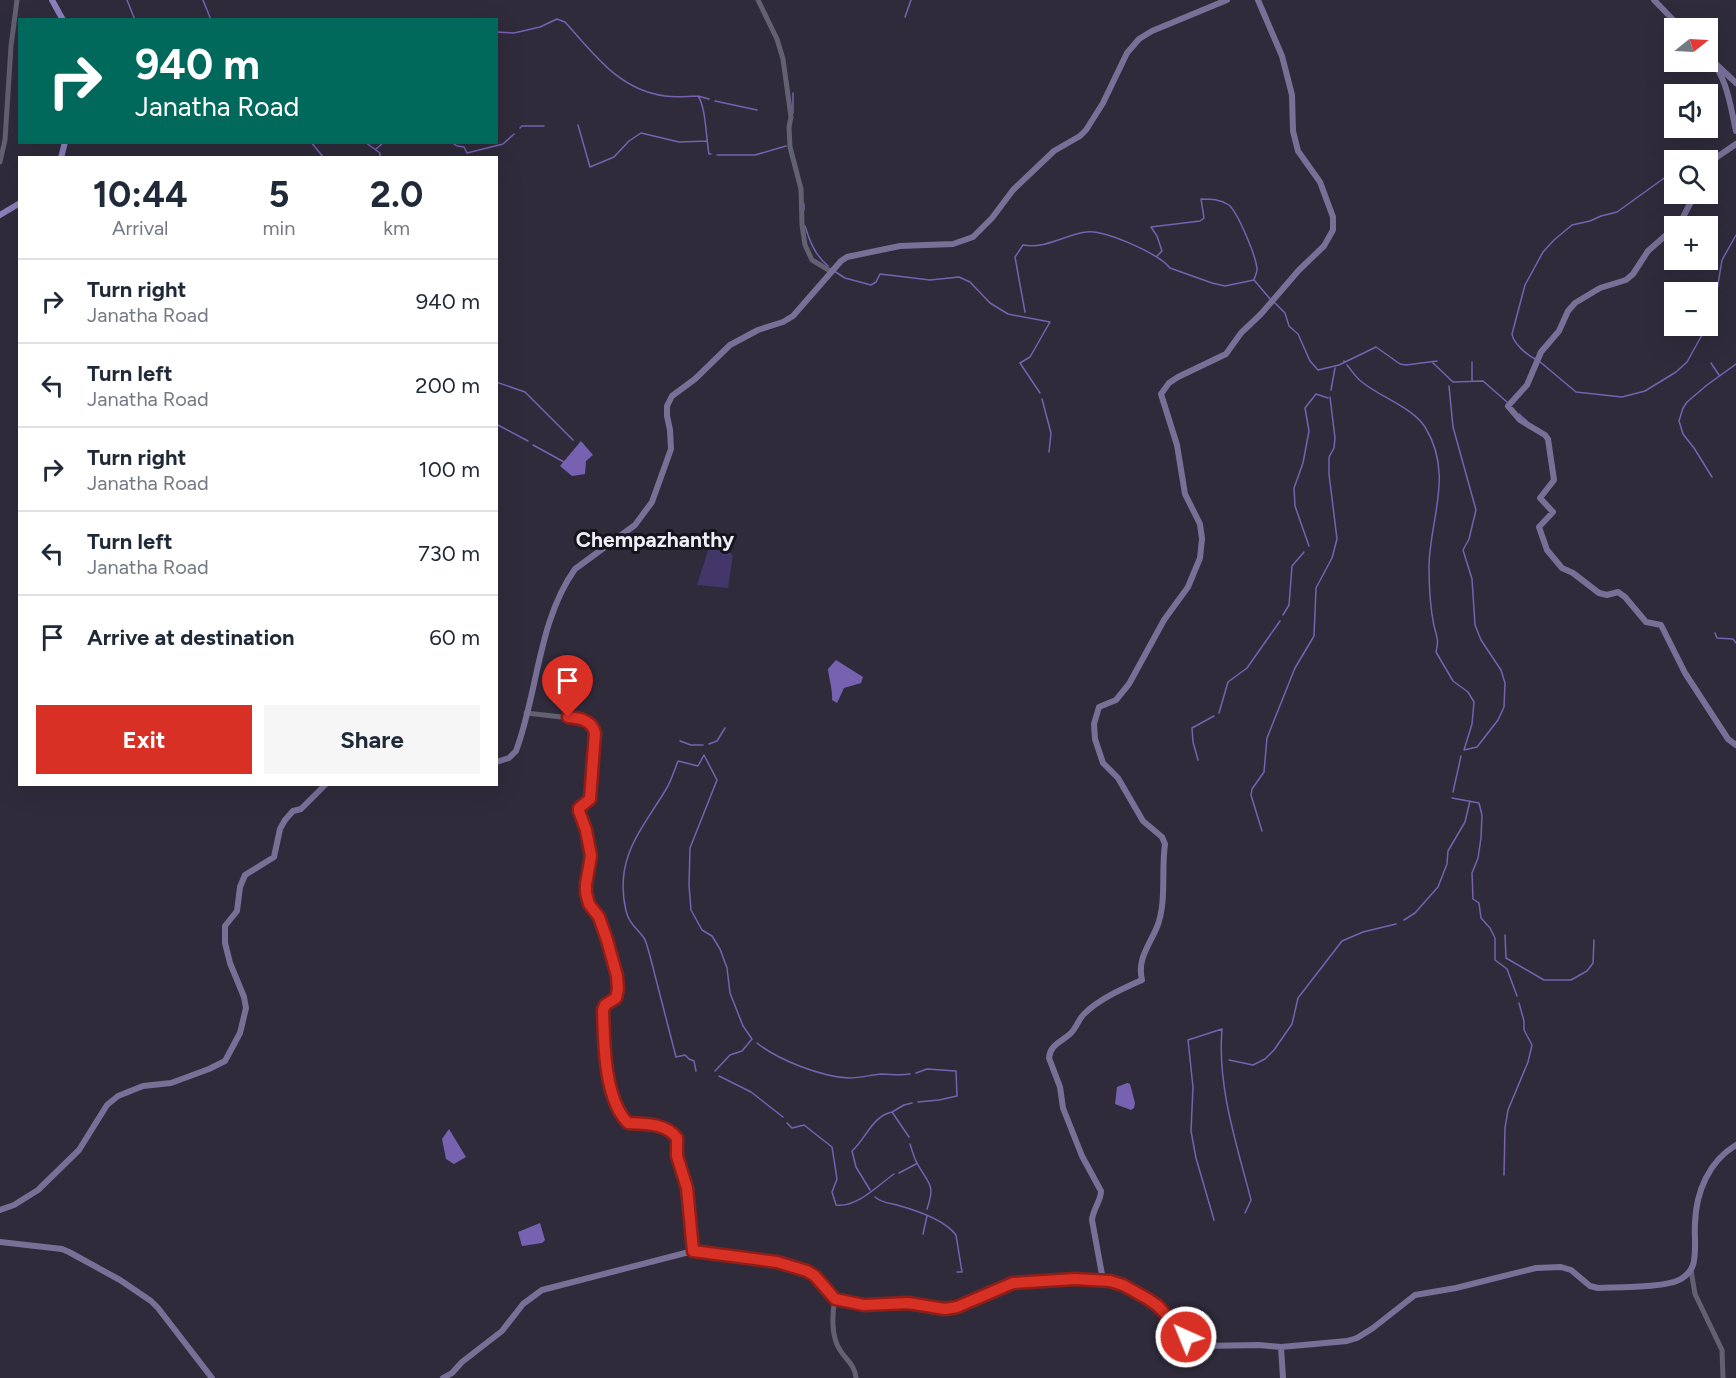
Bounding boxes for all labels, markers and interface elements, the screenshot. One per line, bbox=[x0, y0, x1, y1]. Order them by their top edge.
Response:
north arrow bbox=[1664, 18, 1718, 72]
map controls bbox=[1664, 18, 1718, 336]
text: 940 m bbox=[135, 39, 260, 90]
icon: right bbox=[36, 42, 114, 120]
button: sound bbox=[1664, 84, 1718, 138]
text: Janatha Road bbox=[135, 90, 299, 123]
button: search bbox=[1664, 150, 1718, 204]
text: 10:44 bbox=[93, 173, 188, 216]
text: 5 bbox=[268, 173, 289, 216]
text: 2.0 bbox=[370, 173, 423, 216]
text: Arrival bbox=[112, 216, 168, 240]
text: min bbox=[263, 216, 295, 240]
text: km bbox=[383, 216, 410, 240]
button: + bbox=[1664, 216, 1718, 270]
text: Turn right bbox=[87, 276, 186, 303]
button: − bbox=[1664, 282, 1718, 336]
icon: right bbox=[36, 285, 69, 318]
text: 940 m bbox=[416, 288, 480, 315]
text: Janatha Road bbox=[87, 303, 209, 327]
text: Turn left bbox=[87, 360, 173, 387]
icon: left bbox=[36, 369, 69, 402]
text: 200 m bbox=[415, 372, 480, 399]
text: Janatha Road bbox=[87, 387, 209, 411]
text: Turn right bbox=[87, 444, 186, 471]
icon: right bbox=[36, 453, 69, 486]
text: 100 m bbox=[419, 456, 480, 483]
text: Janatha Road bbox=[87, 471, 209, 495]
district label: Chempazhanthy bbox=[576, 527, 735, 552]
text: Turn left bbox=[87, 528, 173, 555]
icon: left bbox=[36, 537, 69, 570]
text: 730 m bbox=[418, 540, 480, 567]
text: Janatha Road bbox=[87, 555, 209, 579]
icon: arrive bbox=[36, 621, 69, 654]
text: Arrive at destination bbox=[87, 624, 295, 651]
text: 60 m bbox=[429, 624, 480, 651]
pin bbox=[542, 655, 593, 717]
icon: arrive bbox=[551, 664, 584, 697]
button: Exit bbox=[36, 705, 252, 774]
button: Share bbox=[264, 705, 480, 774]
position arrow bbox=[1154, 1305, 1218, 1369]

